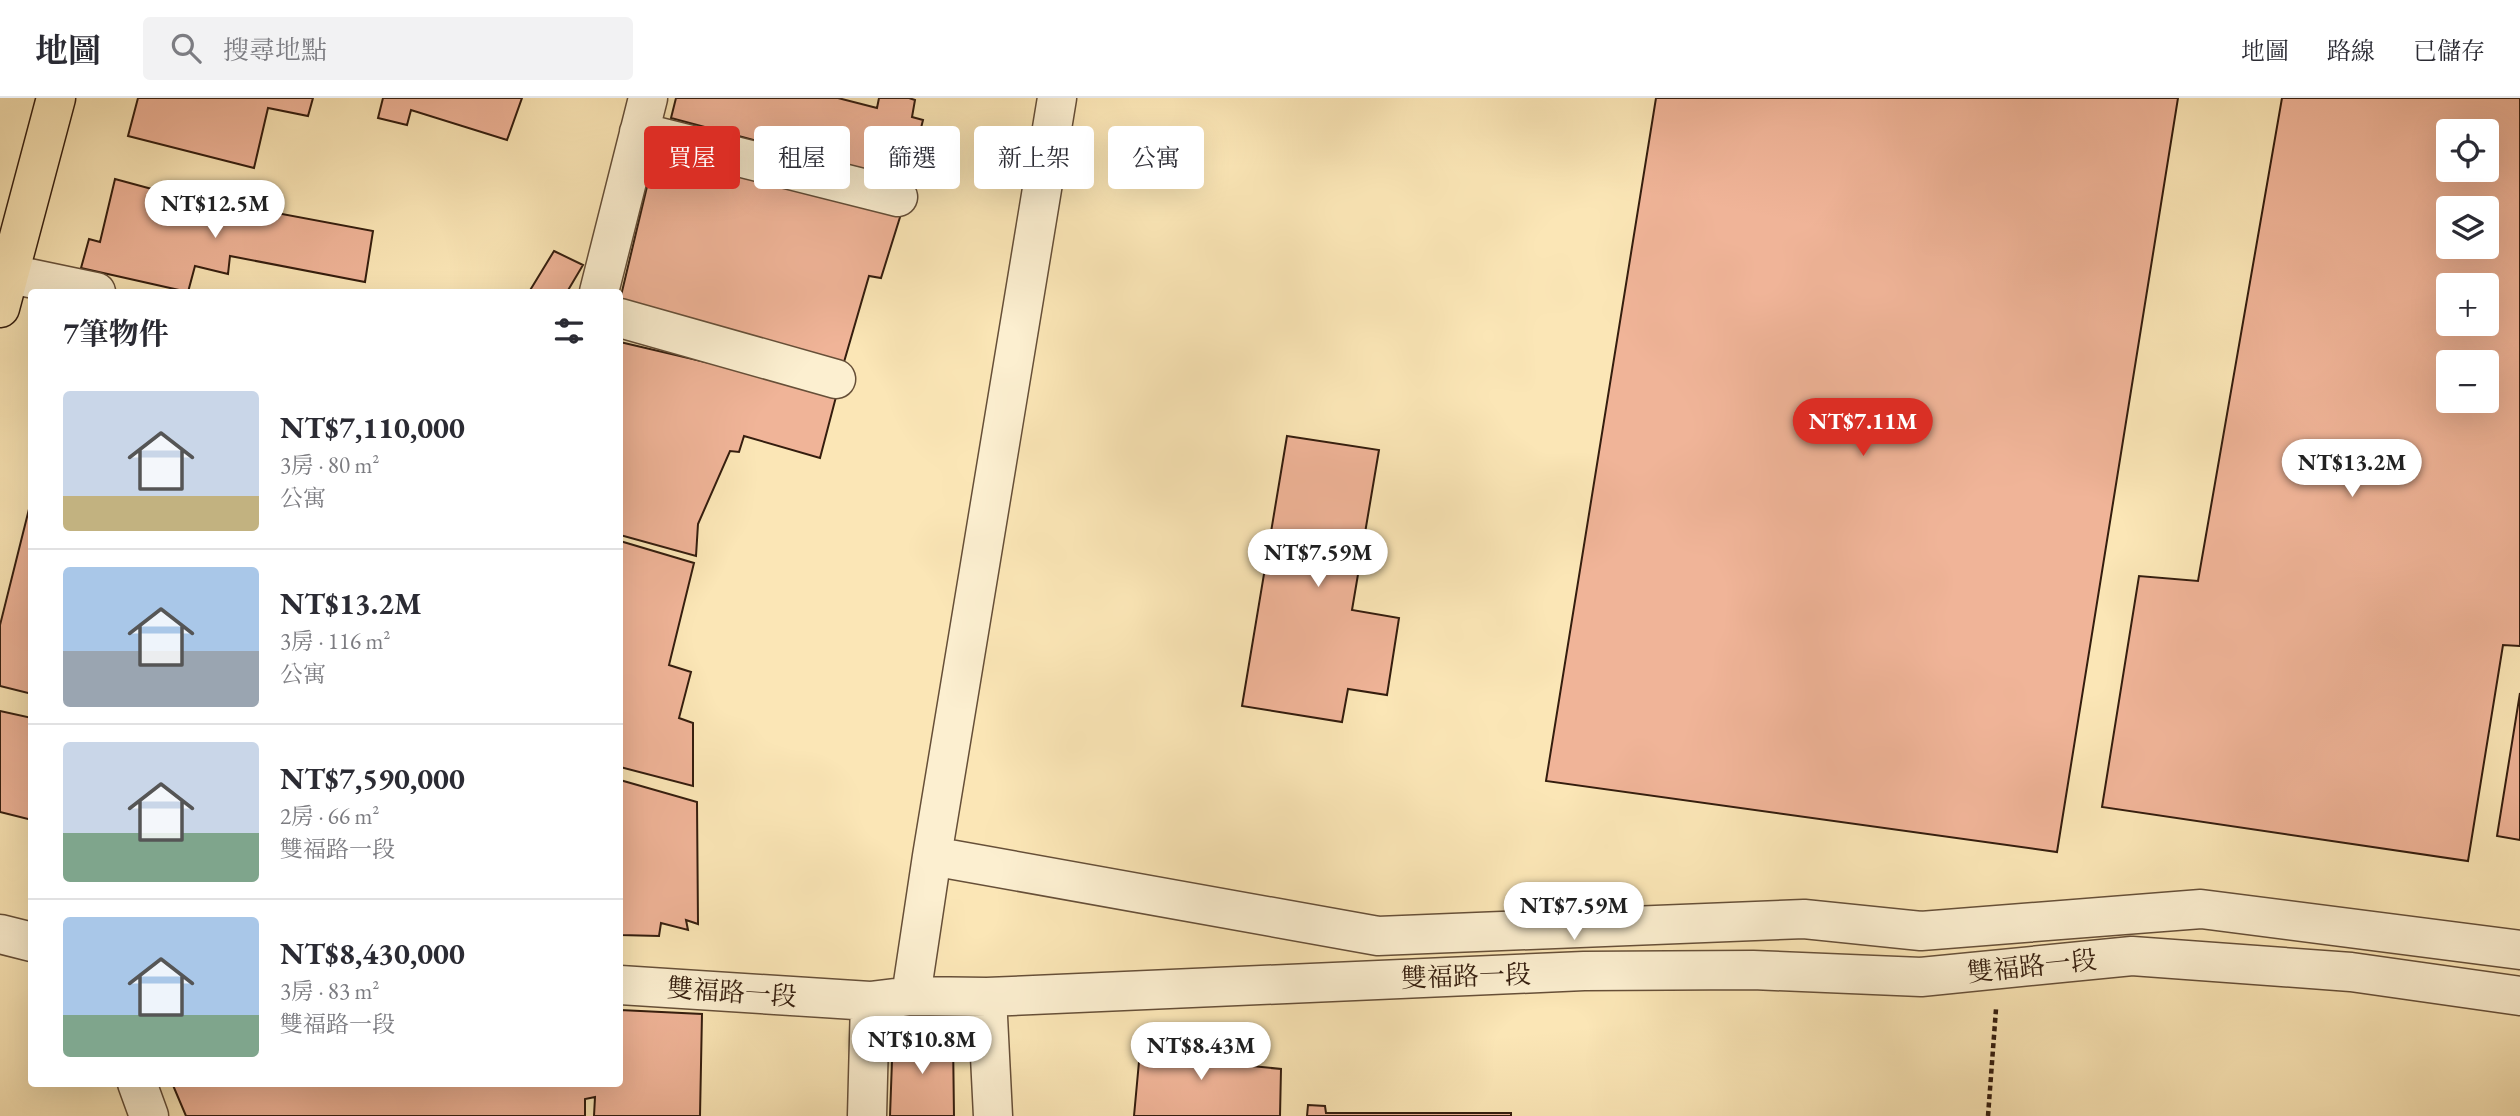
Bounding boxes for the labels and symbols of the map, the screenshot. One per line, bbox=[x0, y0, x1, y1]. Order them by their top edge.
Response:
pin: NT$12.5M bbox=[143, 180, 287, 240]
pin: NT$7.11M bbox=[1791, 398, 1935, 458]
pin: NT$13.2M bbox=[2280, 440, 2424, 499]
pin: NT$7.59M bbox=[1246, 530, 1390, 589]
pin: NT$7.59M bbox=[1502, 882, 1646, 942]
street label: 雙福路一段 bbox=[1966, 942, 2098, 990]
street label: 雙福路一段 bbox=[1400, 957, 1532, 995]
street label: 雙福路一段 bbox=[666, 971, 798, 1013]
pin: NT$10.8M bbox=[850, 1016, 994, 1076]
pin: NT$8.43M bbox=[1129, 1023, 1273, 1082]

